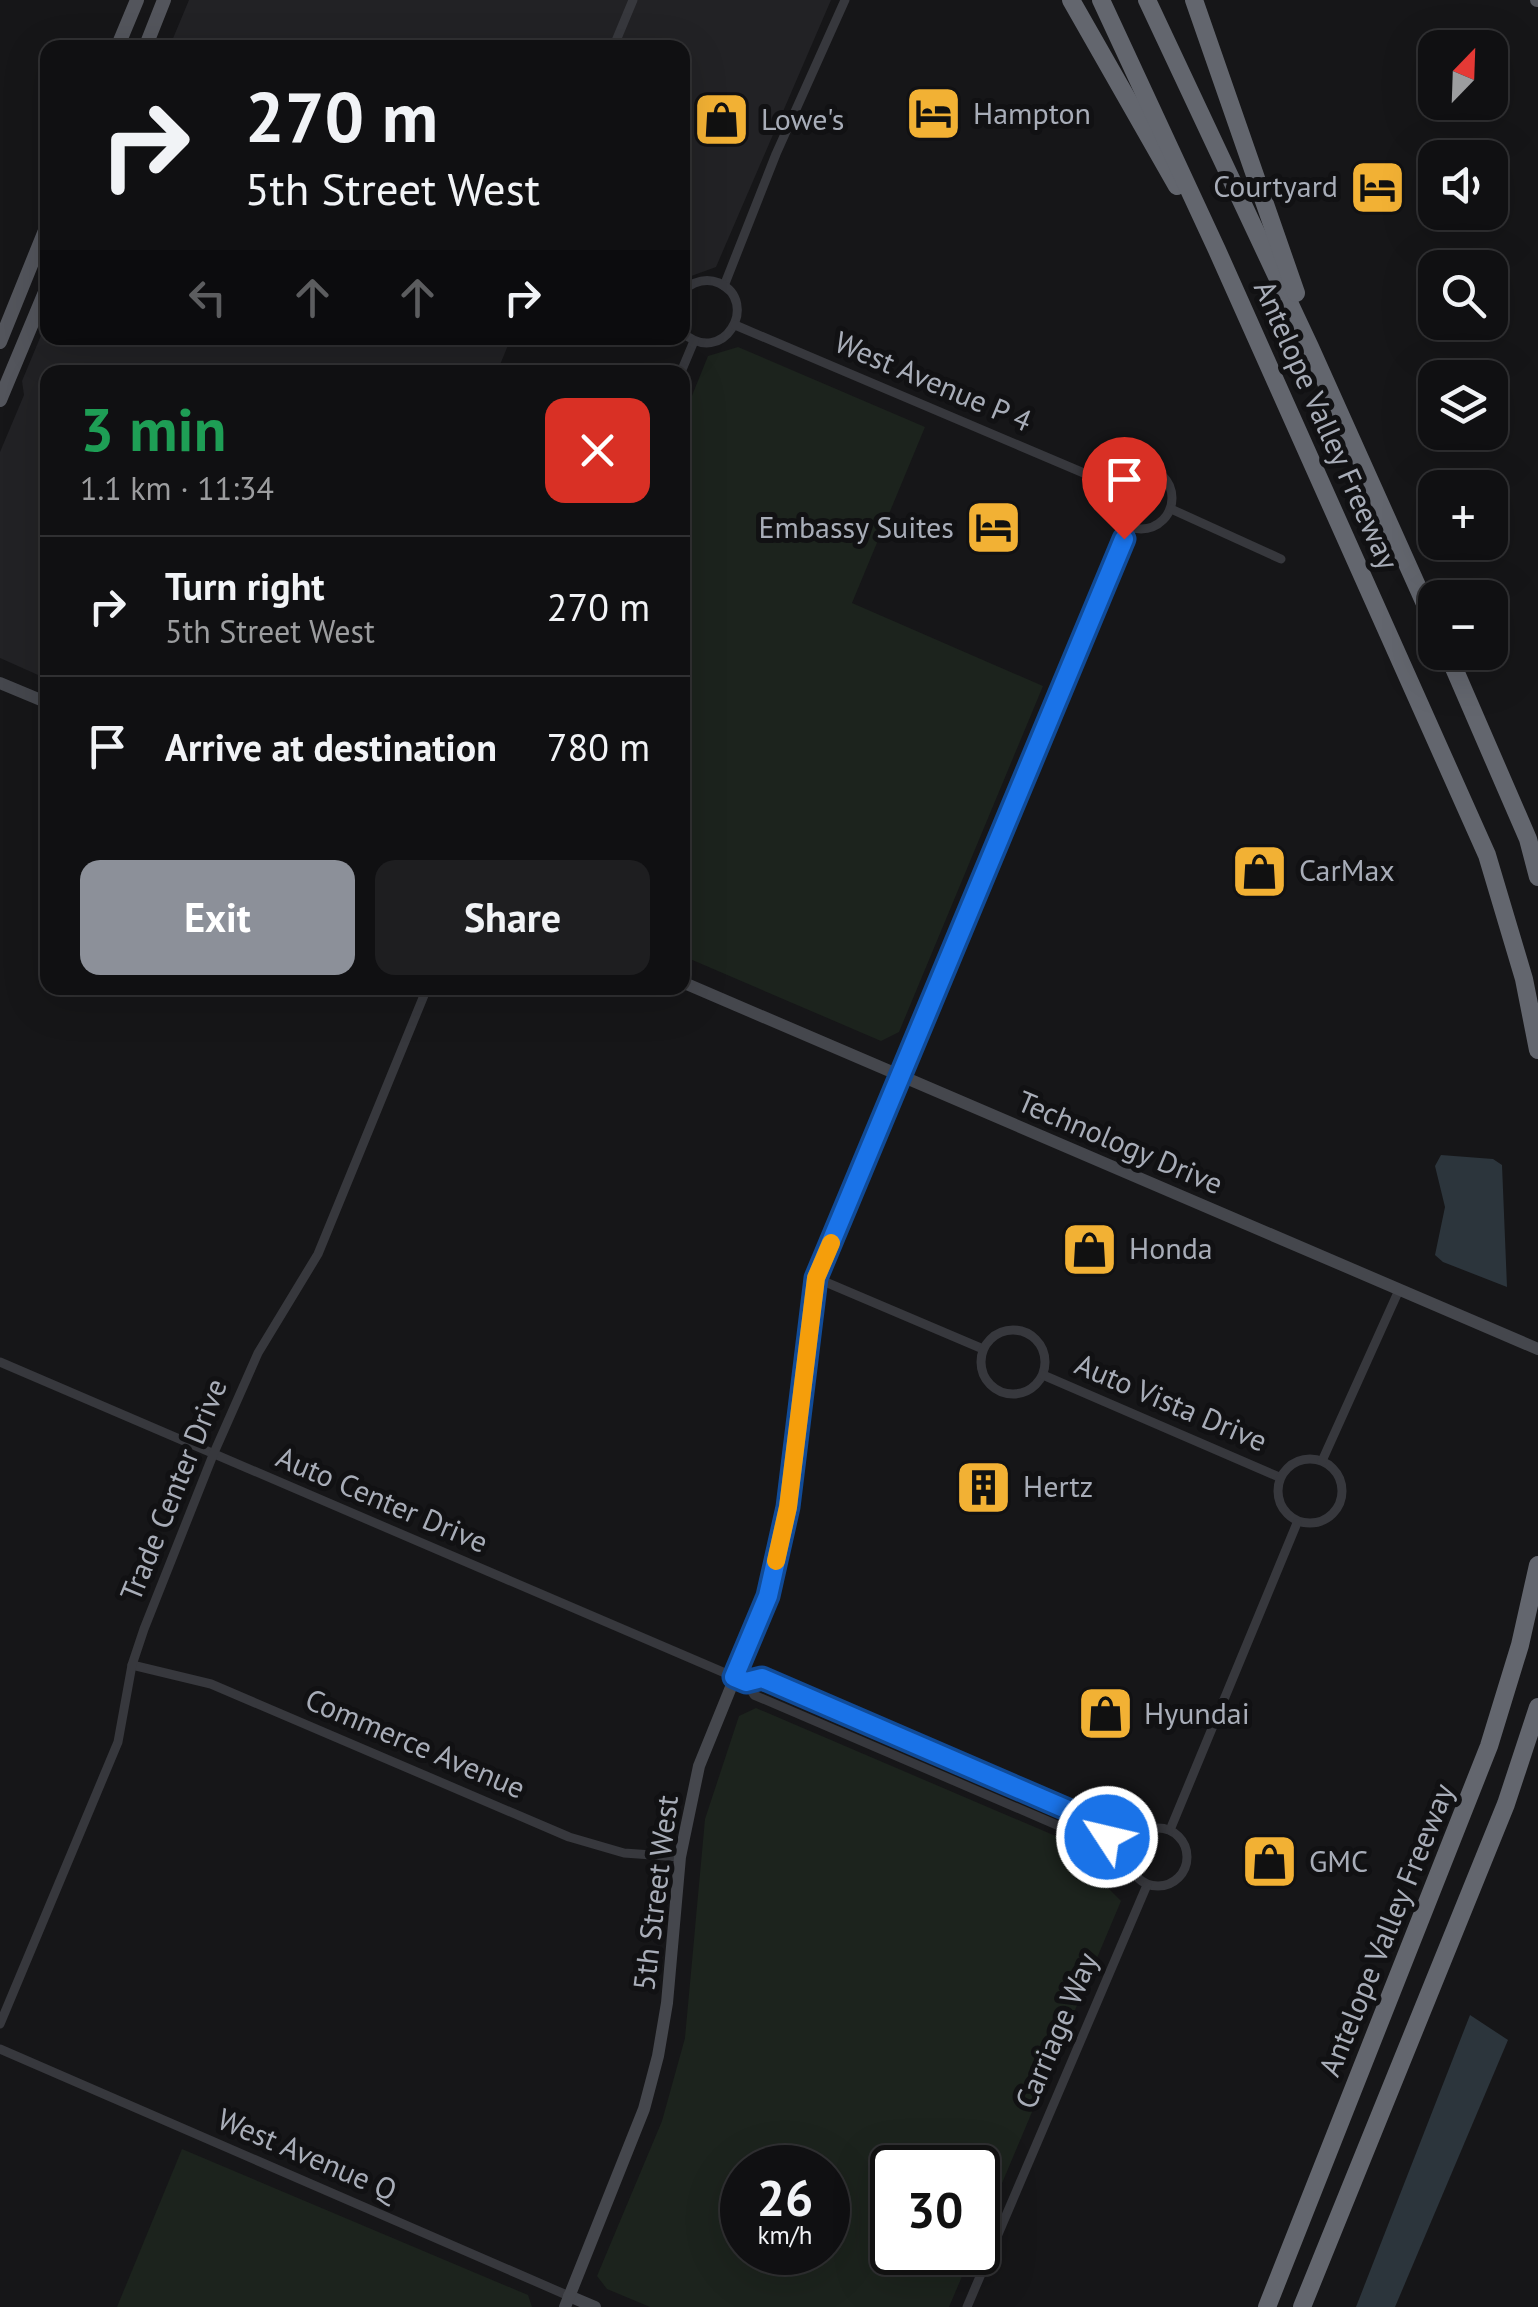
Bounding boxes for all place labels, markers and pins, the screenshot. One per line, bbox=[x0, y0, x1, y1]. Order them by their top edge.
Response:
hotel icon: Hampton bbox=[904, 84, 964, 144]
shop icon: Lowe's bbox=[692, 90, 752, 150]
place label: Hampton bbox=[973, 93, 1091, 132]
place label: Lowe's bbox=[761, 99, 844, 138]
hotel icon: Courtyard bbox=[1347, 157, 1407, 217]
place label: Courtyard bbox=[1213, 166, 1338, 205]
pin bbox=[1082, 437, 1167, 540]
hotel icon: Embassy Suites bbox=[963, 498, 1023, 558]
place label: Embassy Suites bbox=[758, 507, 954, 546]
shop icon: CarMax bbox=[1230, 841, 1290, 901]
place label: CarMax bbox=[1299, 850, 1395, 889]
shop icon: Honda bbox=[1060, 1219, 1120, 1279]
place label: Honda bbox=[1129, 1228, 1213, 1267]
building icon: Hertz bbox=[954, 1457, 1014, 1517]
place label: Hertz bbox=[1023, 1466, 1093, 1505]
shop icon: Hyundai bbox=[1075, 1684, 1135, 1744]
place label: Hyundai bbox=[1144, 1693, 1250, 1732]
shop icon: GMC bbox=[1240, 1832, 1300, 1892]
place label: GMC bbox=[1309, 1841, 1368, 1880]

